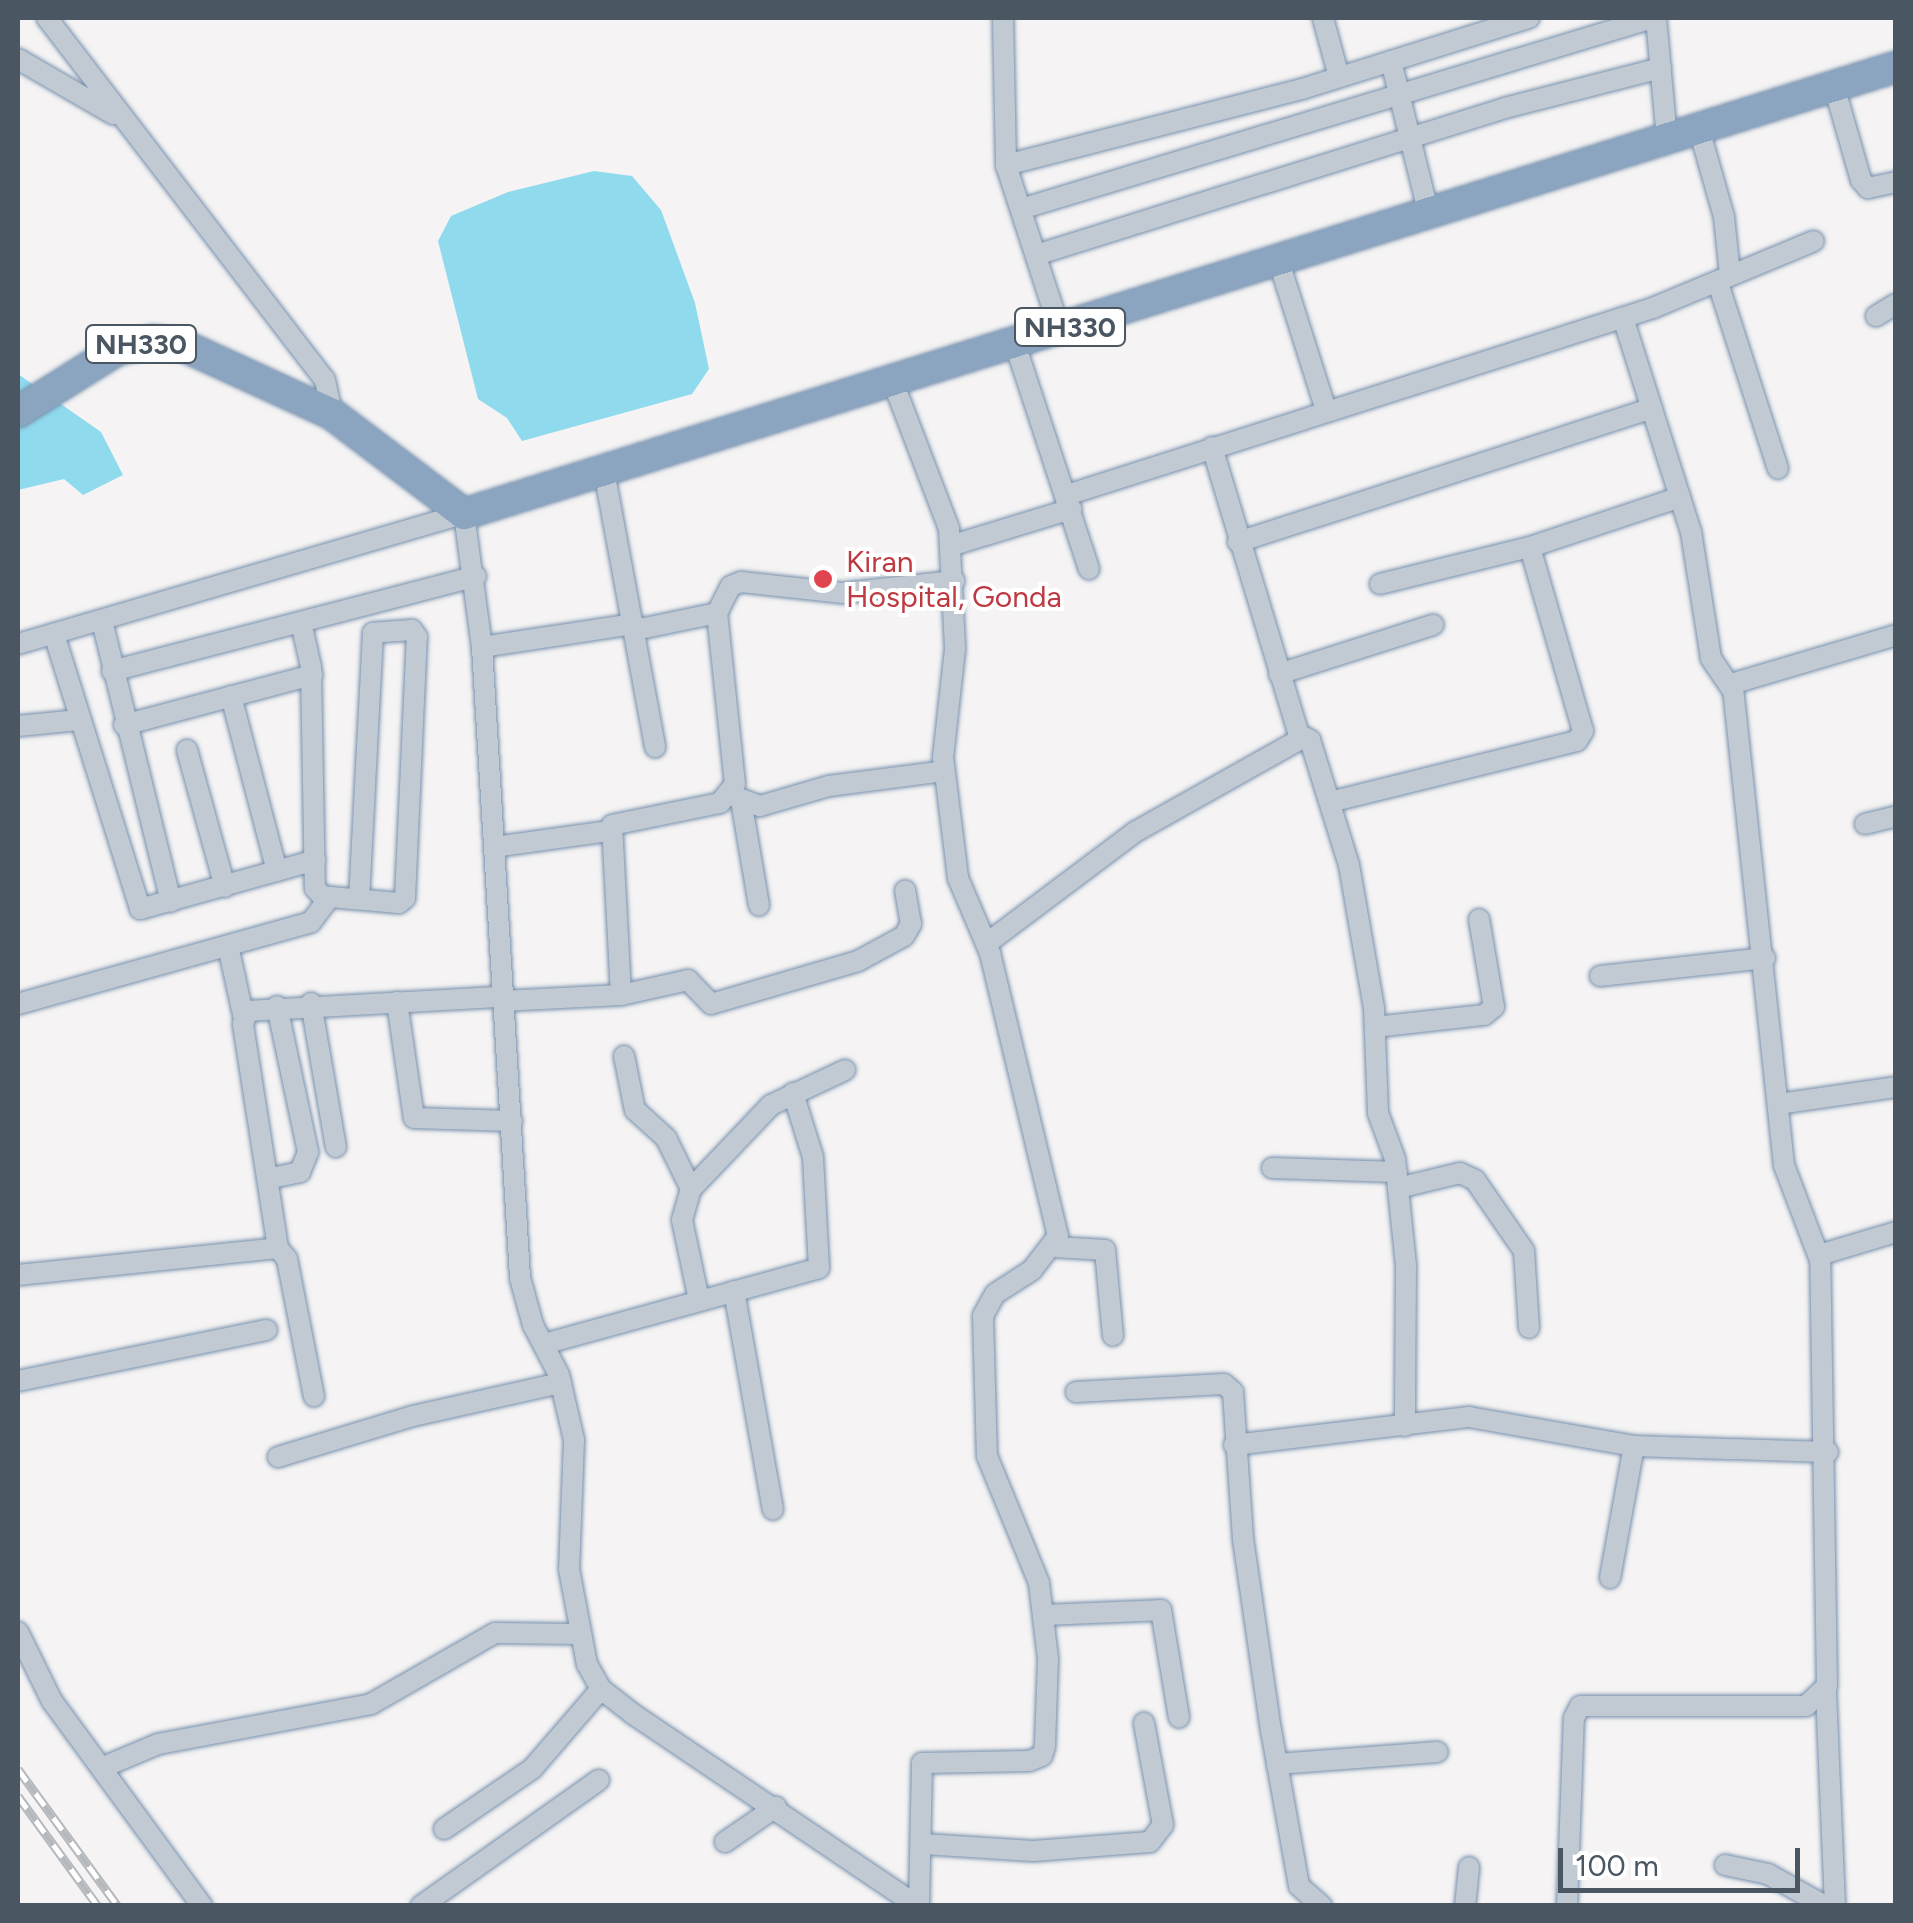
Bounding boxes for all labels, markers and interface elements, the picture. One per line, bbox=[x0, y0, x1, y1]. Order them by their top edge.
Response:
road number: NH330 bbox=[1012, 304, 1128, 350]
road number: NH330 bbox=[84, 321, 198, 367]
place label: Kiran Hospital, Gonda bbox=[846, 544, 1062, 614]
marker: Kiran Hospital, Gonda bbox=[810, 566, 836, 592]
scale bar bbox=[1563, 1828, 1806, 1890]
text: 100 m bbox=[1575, 1847, 1659, 1884]

